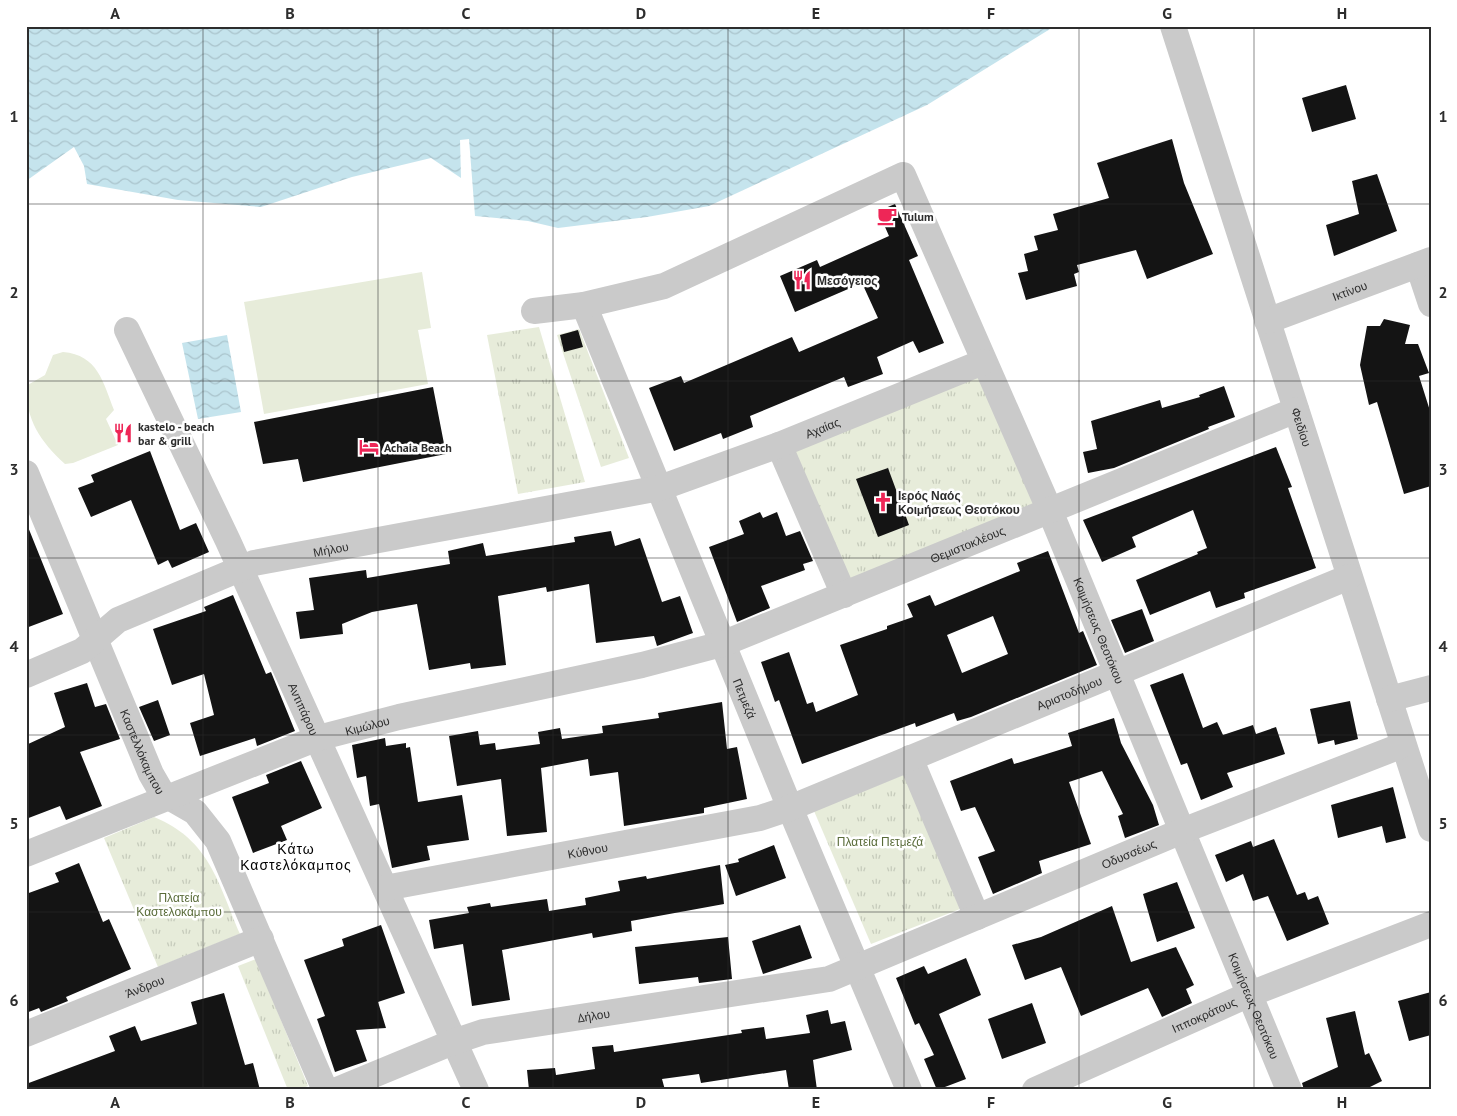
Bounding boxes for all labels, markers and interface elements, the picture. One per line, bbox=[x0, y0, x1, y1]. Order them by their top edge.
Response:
text: A bbox=[110, 3, 120, 23]
text: B bbox=[285, 3, 295, 23]
text: C bbox=[462, 3, 471, 23]
text: D bbox=[636, 3, 646, 23]
text: E bbox=[812, 3, 820, 23]
text: F bbox=[987, 3, 995, 23]
text: G bbox=[1162, 3, 1172, 23]
text: H bbox=[1337, 3, 1347, 23]
text: 1 bbox=[9, 106, 19, 126]
text: 1 bbox=[1438, 106, 1448, 126]
cafe icon: Tulum bbox=[876, 205, 898, 227]
place label: Tulum bbox=[902, 209, 934, 224]
restaurant icon: Μεσόγειος bbox=[791, 269, 813, 291]
place label: Μεσόγειος bbox=[817, 273, 878, 288]
street label: Ικτίνου bbox=[1330, 277, 1369, 304]
text: 2 bbox=[9, 282, 19, 302]
text: 2 bbox=[1438, 282, 1448, 302]
street label: Φειδίου bbox=[1288, 405, 1315, 448]
street label: Αχαίας bbox=[803, 414, 842, 441]
place label: kastelo - beach bar & grill bbox=[138, 419, 214, 448]
restaurant icon: kastelo - beach bar & grill bbox=[112, 422, 134, 444]
hotel icon: Achaia Beach bbox=[358, 436, 380, 458]
place label: Achaia Beach bbox=[384, 440, 452, 455]
text: 3 bbox=[9, 459, 19, 479]
text: 3 bbox=[1438, 459, 1448, 479]
place label: Ιερός Ναός Κοιμήσεως Θεοτόκου bbox=[898, 488, 1020, 517]
church icon: Ιερός Ναός Κοιμήσεως Θεοτόκου bbox=[872, 491, 894, 513]
street label: Θεμιστοκλέους bbox=[928, 522, 1007, 566]
street label: Μήλου bbox=[312, 538, 350, 559]
street label: Κοιμήσεως Θεοτόκου bbox=[1071, 575, 1128, 686]
text: 4 bbox=[9, 636, 19, 656]
text: 4 bbox=[1438, 636, 1448, 656]
street label: Αριστοδήμου bbox=[1034, 673, 1104, 713]
street label: Πετμεζά bbox=[730, 676, 760, 721]
street label: Αντιπάρου bbox=[285, 680, 322, 737]
street label: Καστελλόκαμπου bbox=[117, 707, 168, 797]
street label: Κιμώλου bbox=[343, 712, 391, 738]
text: 5 bbox=[9, 813, 19, 833]
text: 5 bbox=[1438, 813, 1448, 833]
park label: Πλατεία Πετμεζά bbox=[837, 834, 923, 849]
street label: Οδυσσέως bbox=[1099, 835, 1158, 872]
street label: Κύθνου bbox=[566, 839, 609, 861]
district label: Κάτω Καστελόκαμπος bbox=[240, 840, 352, 874]
park label: Πλατεία Καστελοκάμπου bbox=[136, 890, 222, 919]
street label: Κοιμήσεως Θεοτόκου bbox=[1226, 950, 1283, 1061]
street label: Άνδρου bbox=[123, 971, 166, 1001]
text: 6 bbox=[9, 990, 19, 1010]
text: 6 bbox=[1438, 990, 1448, 1010]
street label: Ιπποκράτους bbox=[1169, 994, 1239, 1036]
street label: Δήλου bbox=[576, 1005, 611, 1025]
text: A bbox=[110, 1092, 120, 1112]
text: B bbox=[285, 1092, 295, 1112]
text: C bbox=[462, 1092, 471, 1112]
text: D bbox=[636, 1092, 646, 1112]
text: E bbox=[812, 1092, 820, 1112]
text: F bbox=[987, 1092, 995, 1112]
text: G bbox=[1162, 1092, 1172, 1112]
text: H bbox=[1337, 1092, 1347, 1112]

